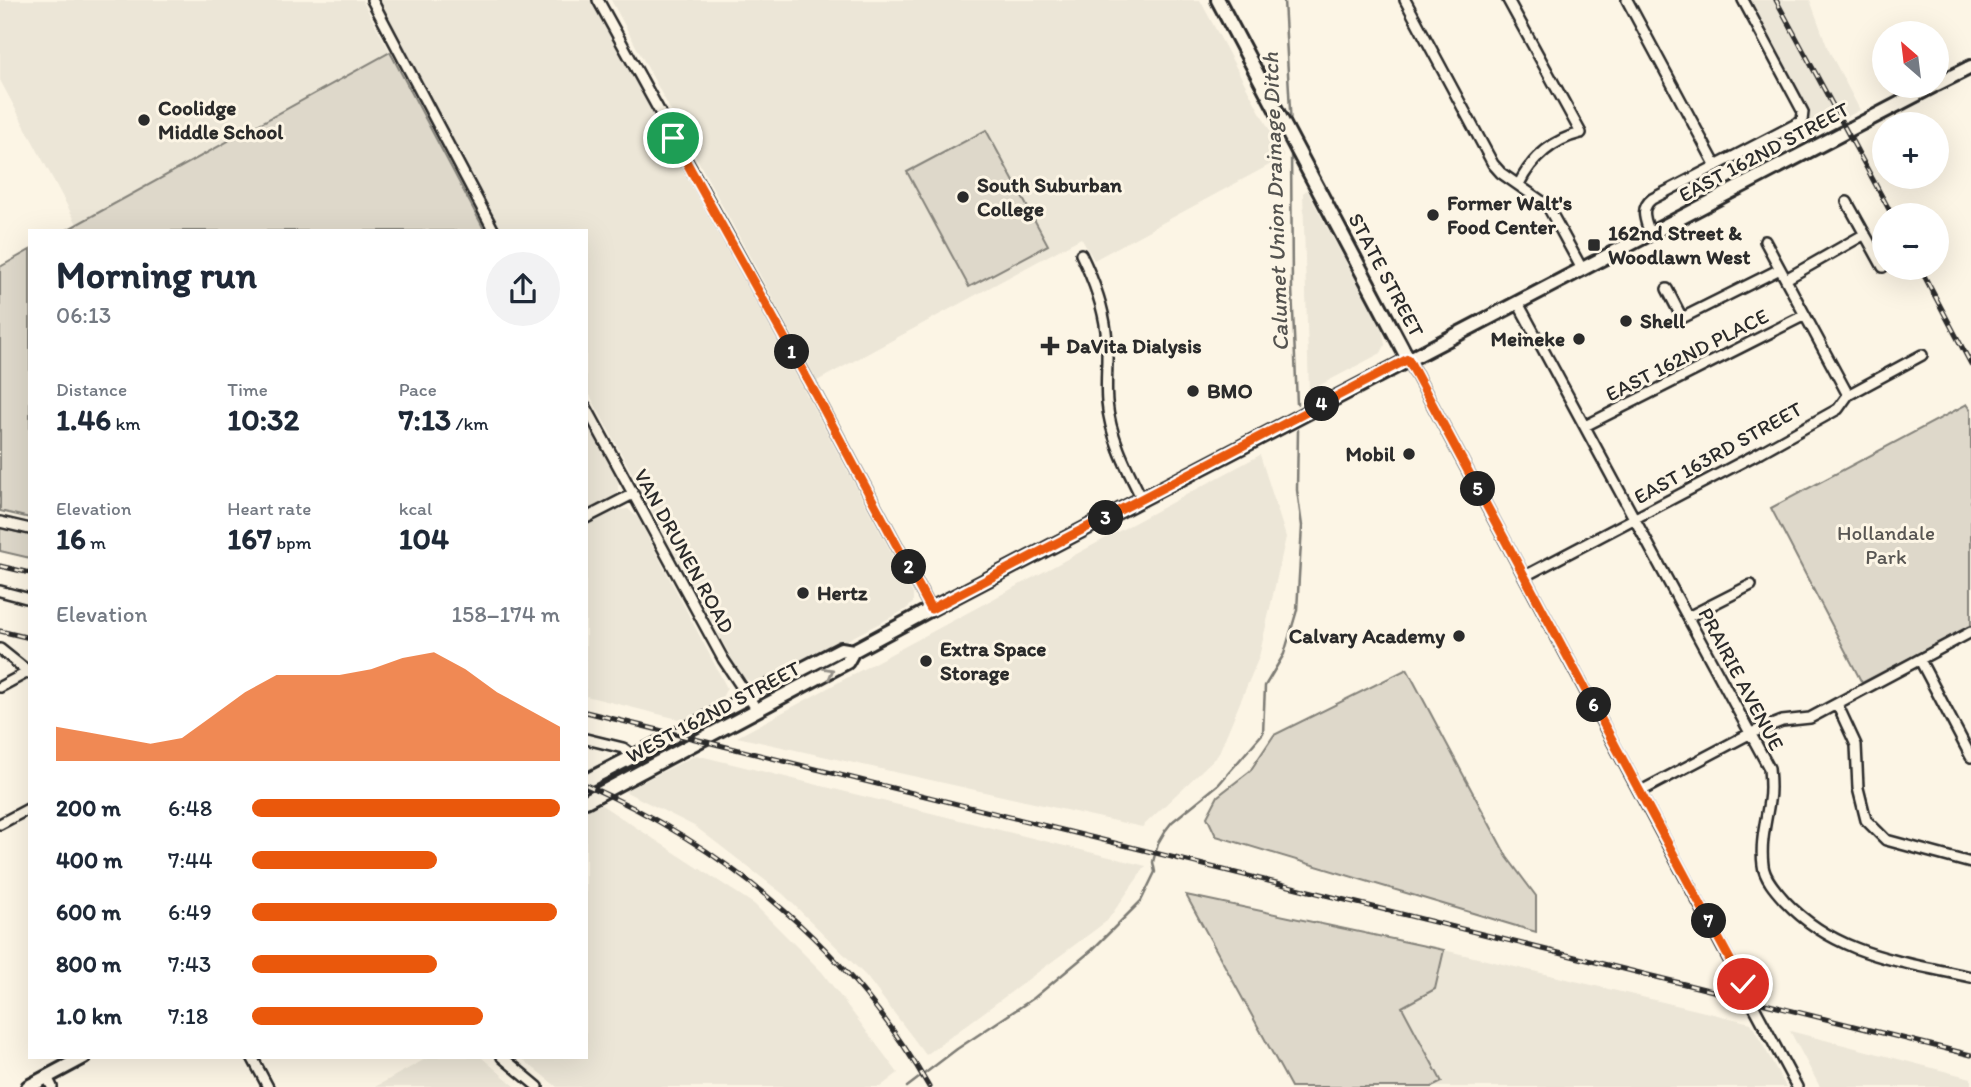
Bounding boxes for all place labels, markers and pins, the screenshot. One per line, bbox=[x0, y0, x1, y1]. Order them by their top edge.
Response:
place label: Coolidge Middle School bbox=[158, 95, 284, 144]
pin bbox=[643, 108, 703, 168]
marker: Coolidge Middle School bbox=[136, 112, 152, 128]
place label: South Suburban College bbox=[977, 172, 1122, 222]
marker: South Suburban College bbox=[955, 189, 971, 205]
place label: Former Walt's Food Center bbox=[1447, 190, 1572, 239]
marker: Former Walt's Food Center bbox=[1425, 207, 1441, 223]
place label: 162nd Street & Woodlawn West bbox=[1608, 220, 1751, 269]
marker: 162nd Street & Woodlawn West bbox=[1586, 237, 1602, 253]
place label: Shell bbox=[1640, 308, 1686, 333]
marker: Shell bbox=[1618, 313, 1634, 329]
place label: Meineke bbox=[1490, 326, 1565, 351]
marker: Meineke bbox=[1571, 331, 1587, 347]
place label: DaVita Dialysis bbox=[1066, 333, 1202, 359]
pin: 1 bbox=[774, 334, 810, 370]
marker: DaVita Dialysis bbox=[1040, 336, 1060, 356]
place label: BMO bbox=[1207, 378, 1253, 403]
marker: BMO bbox=[1185, 383, 1201, 399]
pin: 4 bbox=[1304, 386, 1340, 422]
place label: Mobil bbox=[1346, 441, 1396, 466]
marker: Mobil bbox=[1401, 446, 1417, 462]
pin: 5 bbox=[1460, 472, 1496, 506]
pin: 3 bbox=[1088, 500, 1124, 536]
pin: 2 bbox=[892, 550, 926, 584]
place label: Hertz bbox=[817, 580, 868, 605]
marker: Hertz bbox=[795, 585, 811, 601]
place label: Calvary Academy bbox=[1289, 623, 1445, 649]
marker: Calvary Academy bbox=[1451, 628, 1467, 644]
place label: Extra Space Storage bbox=[940, 636, 1046, 686]
marker: Extra Space Storage bbox=[918, 653, 934, 669]
pin: 6 bbox=[1576, 688, 1612, 722]
pin: 7 bbox=[1692, 904, 1726, 939]
pin bbox=[1713, 954, 1773, 1014]

